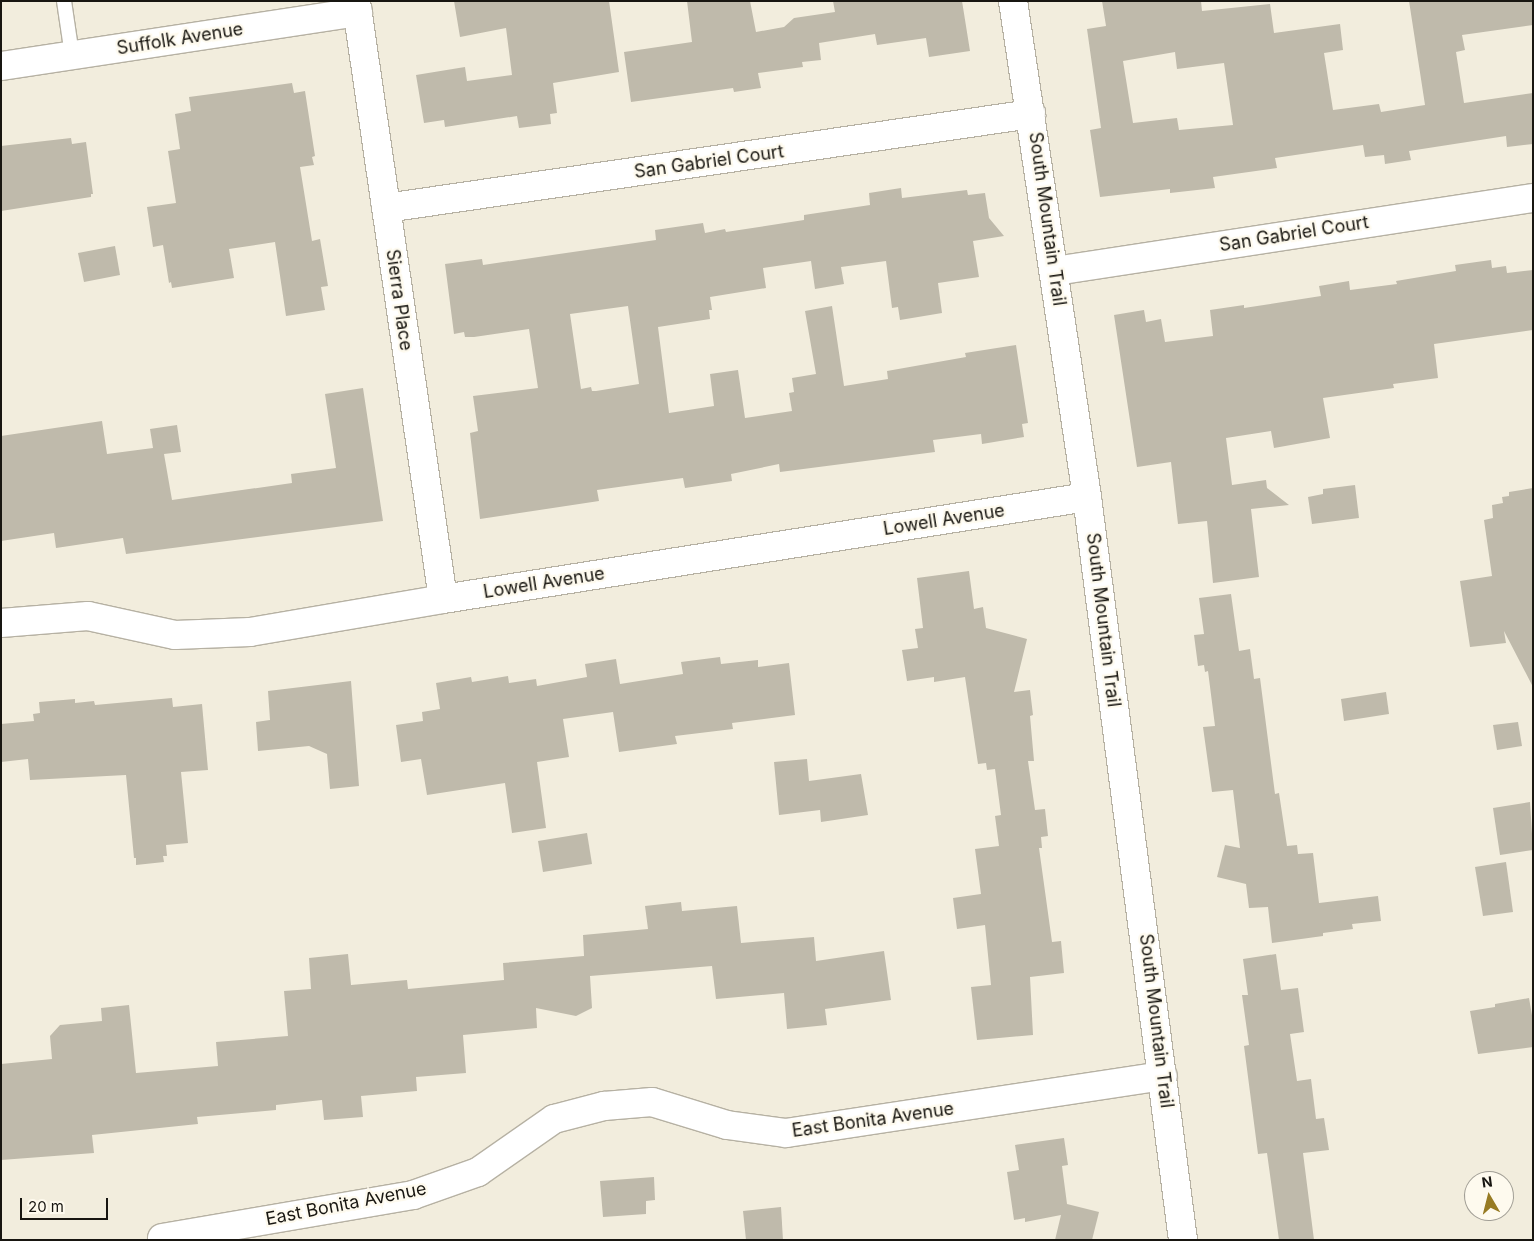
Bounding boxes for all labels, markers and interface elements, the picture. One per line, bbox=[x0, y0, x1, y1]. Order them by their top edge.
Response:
street label: Suffolk Avenue bbox=[115, 18, 245, 60]
street label: South Mountain Trail bbox=[1024, 131, 1070, 307]
street label: San Gabriel Court bbox=[633, 141, 785, 183]
street label: San Gabriel Court bbox=[1218, 212, 1370, 256]
street label: Sierra Place bbox=[381, 248, 417, 352]
street label: Lowell Avenue bbox=[882, 500, 1006, 540]
street label: South Mountain Trail bbox=[1082, 532, 1124, 708]
street label: Lowell Avenue bbox=[482, 563, 606, 603]
street label: South Mountain Trail bbox=[1135, 933, 1177, 1109]
street label: East Bonita Avenue bbox=[791, 1098, 955, 1142]
north arrow bbox=[1464, 1171, 1514, 1221]
text: N bbox=[1481, 1172, 1493, 1191]
street label: East Bonita Avenue bbox=[264, 1178, 428, 1230]
scale bar bbox=[22, 1188, 110, 1220]
text: 20 m bbox=[28, 1197, 64, 1216]

